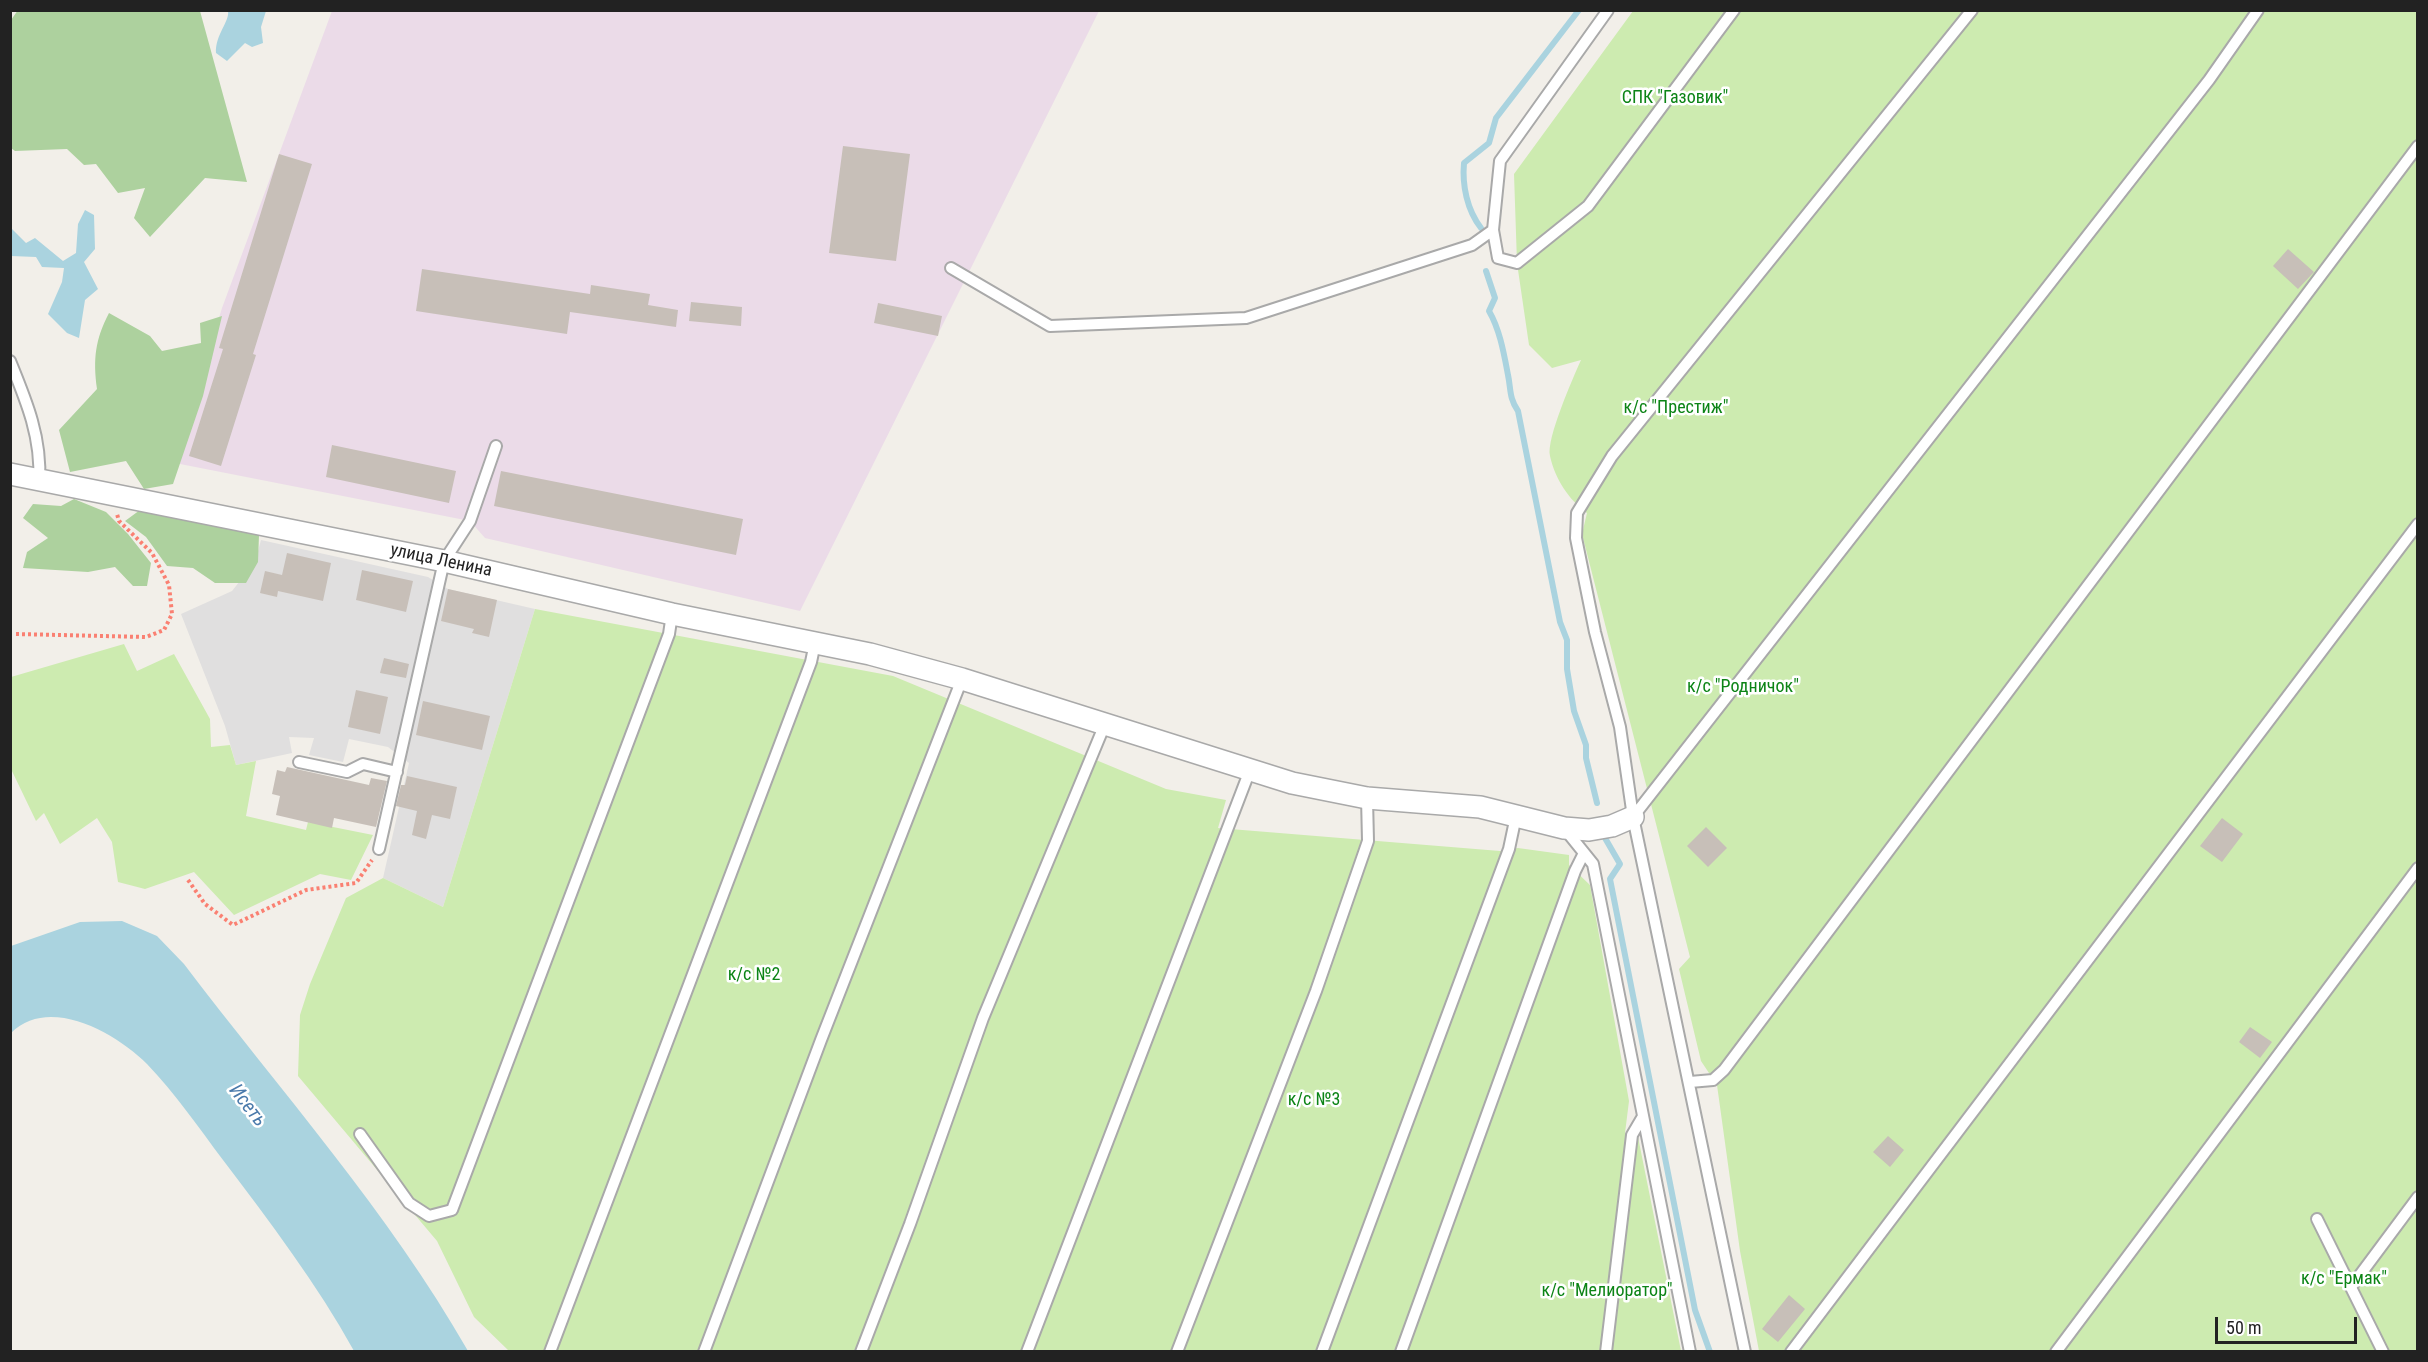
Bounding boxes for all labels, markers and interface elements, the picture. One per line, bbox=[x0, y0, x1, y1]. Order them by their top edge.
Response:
park label: СПК "Газовик" bbox=[1622, 87, 1728, 109]
park label: к/с "Престиж" bbox=[1624, 397, 1728, 419]
street label: улица Ленина bbox=[388, 540, 494, 582]
park label: к/с "Родничок" bbox=[1687, 676, 1799, 698]
park label: к/с №2 bbox=[728, 964, 780, 986]
water label: Исеть bbox=[223, 1080, 271, 1132]
park label: к/с №3 bbox=[1288, 1089, 1340, 1111]
park label: к/с "Ермак" bbox=[2301, 1268, 2387, 1290]
park label: к/с "Мелиоратор" bbox=[1541, 1280, 1673, 1302]
scale bar bbox=[2218, 1305, 2360, 1343]
text: 50 m bbox=[2226, 1317, 2261, 1338]

